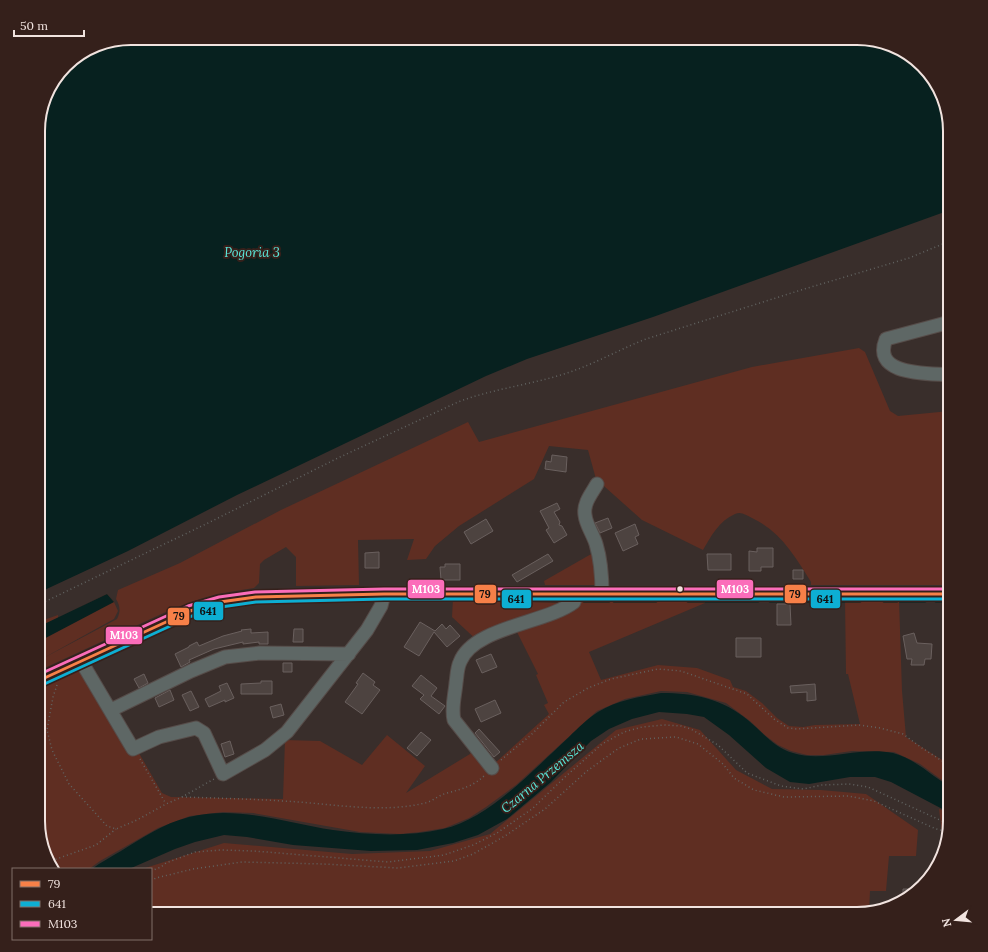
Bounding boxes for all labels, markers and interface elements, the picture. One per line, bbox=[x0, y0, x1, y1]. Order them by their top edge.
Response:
scale bar bbox=[14, 12, 84, 38]
text: 50 m bbox=[20, 18, 48, 33]
water label: Pogoria 3 bbox=[224, 244, 280, 261]
line badge: M103 bbox=[407, 579, 445, 599]
line badge: M103 bbox=[716, 579, 754, 599]
text: M103 bbox=[412, 582, 440, 596]
text: M103 bbox=[721, 582, 749, 596]
line badge: 79 bbox=[474, 584, 497, 604]
unlabelled marker bbox=[675, 584, 685, 594]
line badge: 79 bbox=[784, 584, 807, 604]
text: 79 bbox=[479, 587, 491, 601]
text: 79 bbox=[789, 587, 801, 601]
line badge: 641 bbox=[501, 589, 532, 609]
line badge: 641 bbox=[810, 589, 841, 609]
text: 641 bbox=[508, 592, 525, 606]
text: 641 bbox=[817, 592, 834, 606]
line badge: 641 bbox=[193, 601, 224, 621]
text: 641 bbox=[200, 604, 217, 618]
line badge: 79 bbox=[167, 607, 190, 626]
text: 79 bbox=[173, 609, 185, 623]
line badge: M103 bbox=[105, 626, 143, 645]
text: M103 bbox=[110, 628, 138, 642]
water label: Czarna Przemsza bbox=[497, 737, 588, 817]
legend bbox=[12, 868, 152, 940]
text: 79 bbox=[48, 876, 61, 891]
text: 641 bbox=[48, 896, 66, 911]
north arrow bbox=[936, 900, 976, 940]
text: M103 bbox=[48, 916, 78, 931]
text: N bbox=[938, 916, 954, 929]

